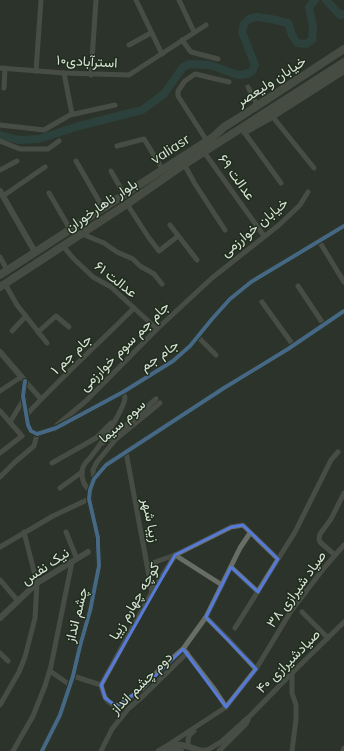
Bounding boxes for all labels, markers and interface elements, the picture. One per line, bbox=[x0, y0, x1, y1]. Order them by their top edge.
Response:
street label: استرآبادی۱۰ bbox=[56, 50, 118, 72]
street label: خیابان ولیعصر bbox=[232, 52, 309, 111]
street label: valiasr bbox=[147, 129, 194, 168]
street label: عدالت ۶۹ bbox=[214, 151, 260, 203]
street label: بلوار ناهارخوران bbox=[61, 174, 141, 236]
street label: خیابان خوارزمی bbox=[216, 193, 292, 261]
street label: عدالت ۶۱ bbox=[91, 257, 141, 301]
street label: جام جم سوم خوارزمی bbox=[76, 298, 172, 394]
street label: ۱ جام جم bbox=[46, 330, 96, 378]
street label: جام جم bbox=[136, 336, 182, 374]
street label: سوم سیما bbox=[95, 395, 149, 447]
street label: زیبا شهر bbox=[138, 495, 164, 544]
street label: نیک نفس bbox=[18, 543, 72, 589]
street label: صیاد شیرازی ۳۸ bbox=[262, 547, 330, 631]
street label: کوچه چهارم زیبا bbox=[105, 559, 164, 643]
street label: چشم انداز bbox=[60, 585, 93, 646]
street label: ۴۰ صیادشیرازی bbox=[252, 625, 324, 697]
street label: دوم چشم انداز bbox=[105, 648, 177, 720]

